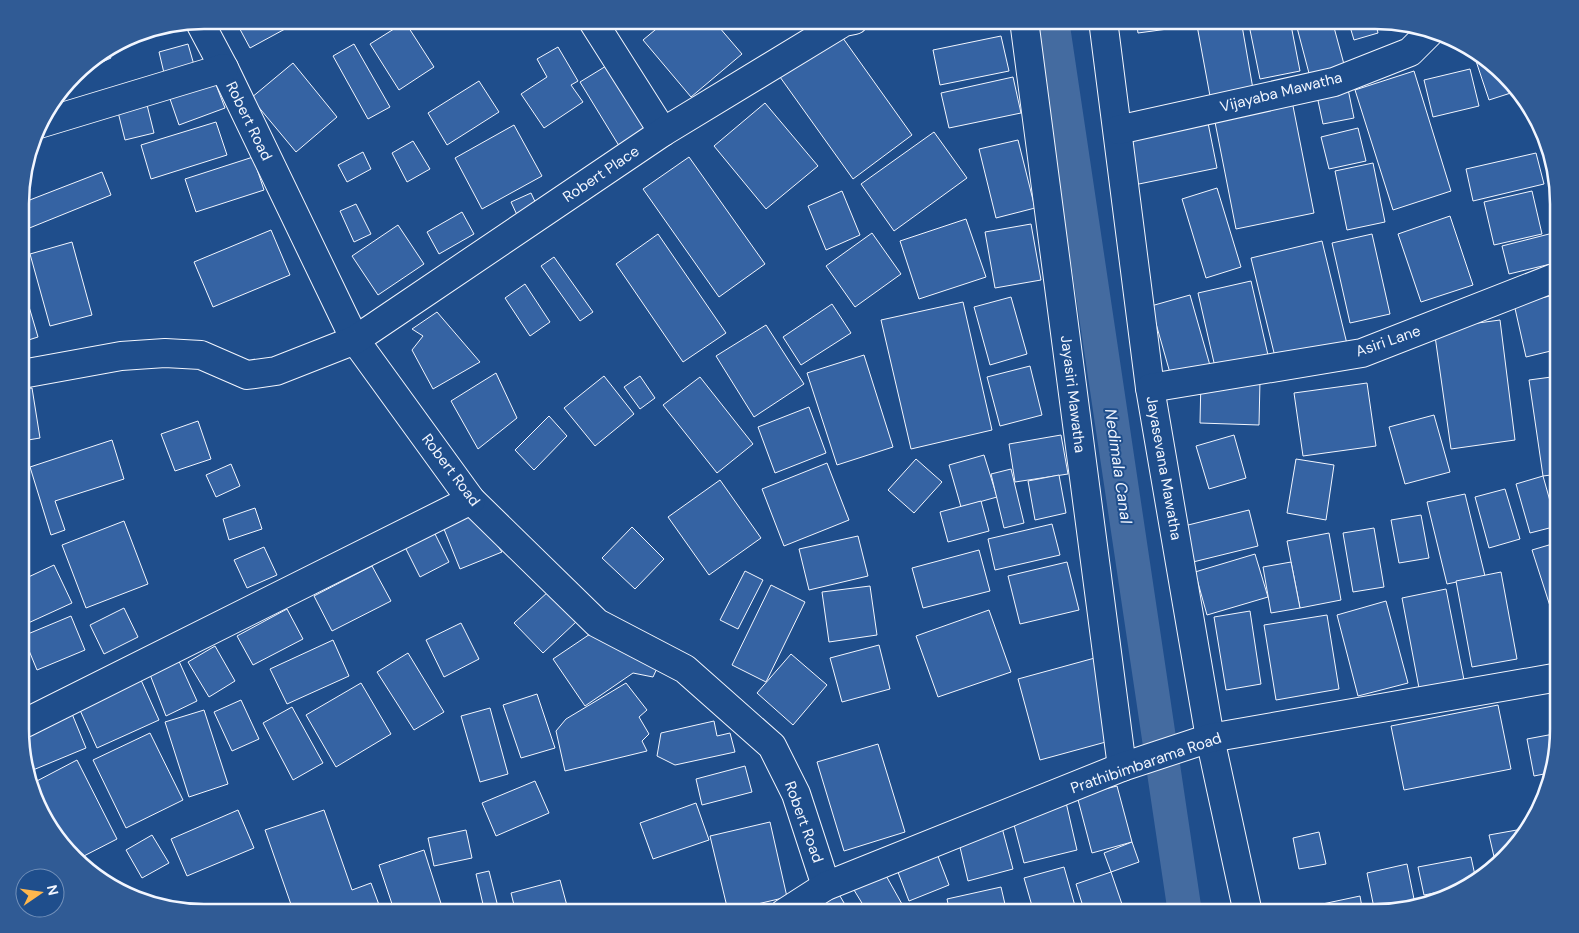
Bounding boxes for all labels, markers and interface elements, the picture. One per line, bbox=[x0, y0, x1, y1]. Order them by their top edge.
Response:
street label: Vijayaba Mawatha bbox=[1218, 67, 1344, 117]
street label: Robert Road bbox=[221, 78, 277, 164]
street label: Robert Place bbox=[559, 141, 643, 207]
street label: Asiri Lane bbox=[1353, 321, 1423, 361]
street label: Jayasiri Mawatha bbox=[1056, 334, 1090, 454]
street label: Jayasevana Mawatha bbox=[1141, 394, 1187, 542]
water label: Nedimala Canal bbox=[1100, 407, 1137, 525]
street label: Robert Road bbox=[417, 430, 485, 510]
street label: Prathibimbarama Road bbox=[1068, 728, 1224, 798]
street label: Robert Road bbox=[780, 778, 828, 866]
north arrow bbox=[15, 868, 65, 918]
text: N bbox=[43, 883, 63, 897]

